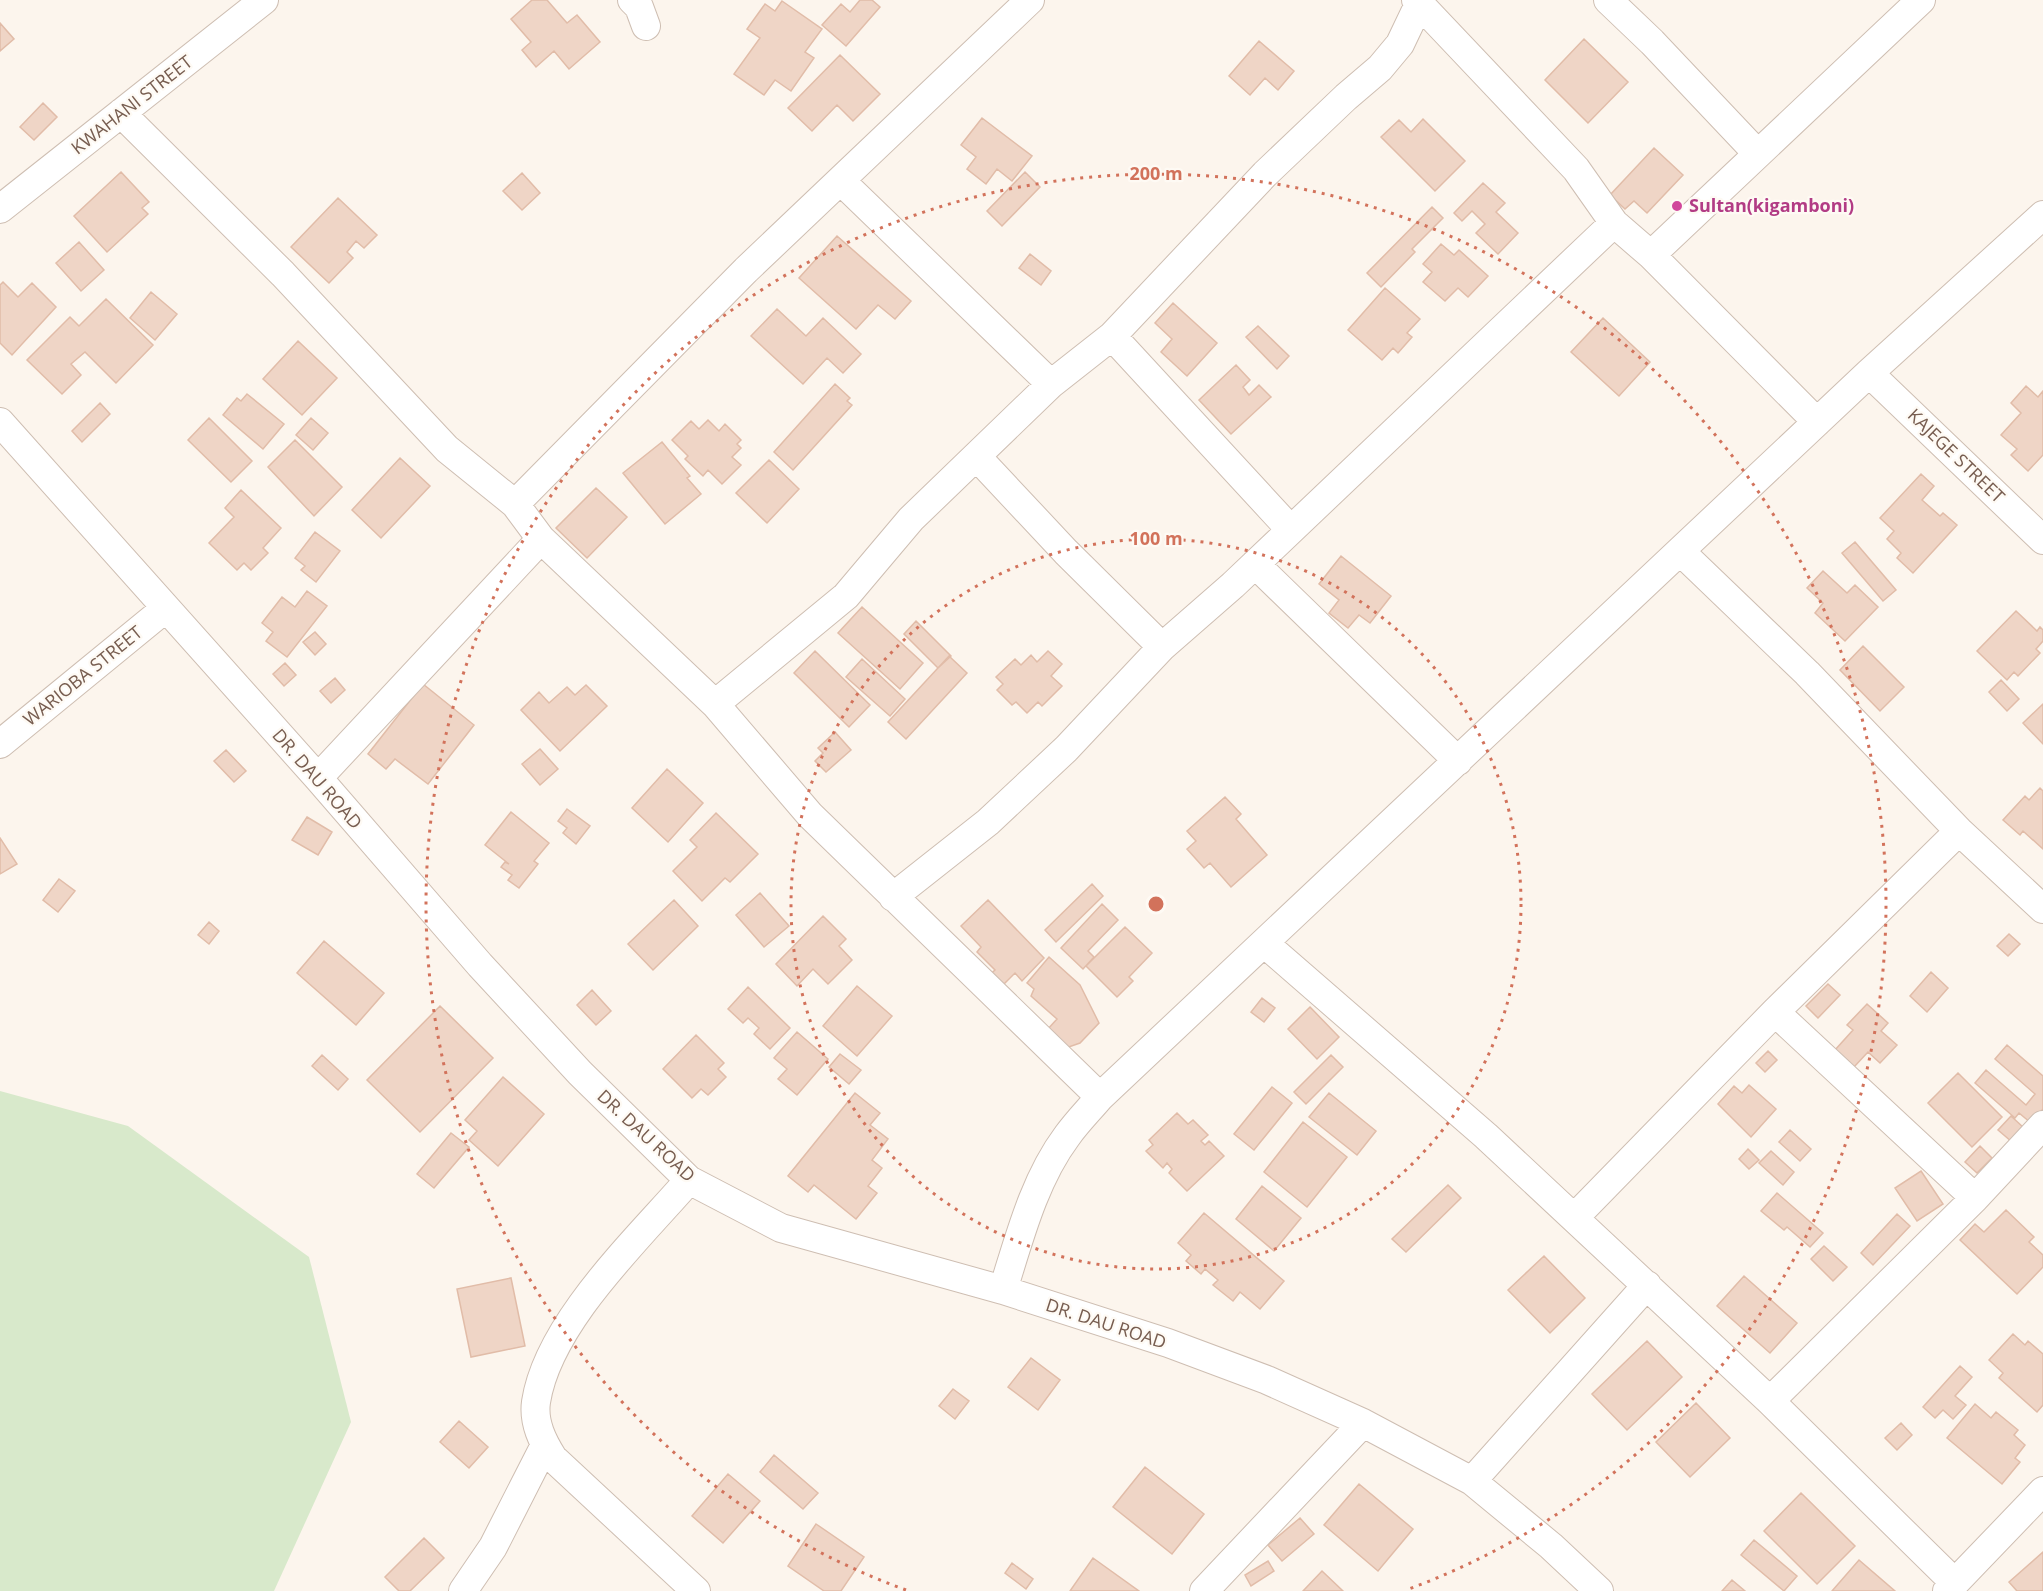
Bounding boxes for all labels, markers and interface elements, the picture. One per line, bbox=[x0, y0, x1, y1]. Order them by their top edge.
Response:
street label: KWAHANI STREET bbox=[66, 49, 197, 159]
text: 200 m bbox=[1129, 161, 1183, 185]
place label: Sultan(kigamboni) bbox=[1689, 193, 1854, 217]
marker: Sultan(kigamboni) bbox=[1670, 199, 1684, 213]
street label: KAJEGE STREET bbox=[1903, 403, 2010, 508]
text: 100 m bbox=[1129, 526, 1183, 550]
street label: WARIOBA STREET bbox=[18, 620, 147, 731]
street label: DR. DAU ROAD bbox=[268, 723, 368, 834]
centre of rings bbox=[1146, 894, 1166, 914]
street label: DR. DAU ROAD bbox=[593, 1084, 701, 1187]
street label: DR. DAU ROAD bbox=[1043, 1292, 1170, 1354]

